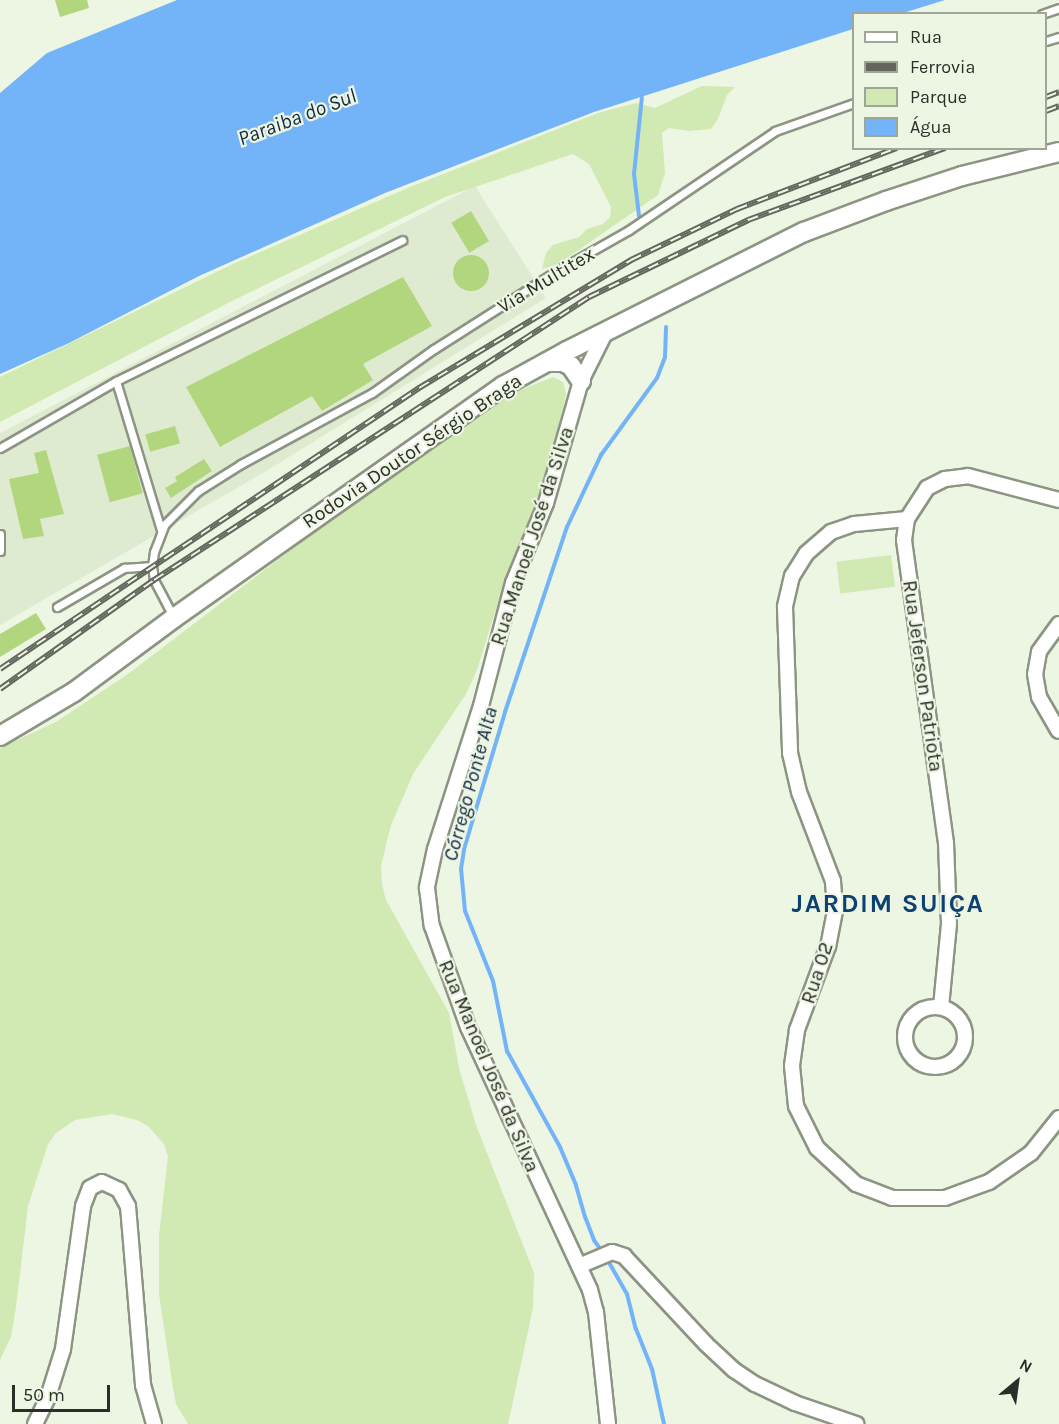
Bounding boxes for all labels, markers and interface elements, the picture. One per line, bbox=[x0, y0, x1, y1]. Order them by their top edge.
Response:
legend bbox=[852, 12, 1047, 150]
text: Rua bbox=[910, 26, 942, 48]
text: Ferrovia bbox=[910, 56, 975, 78]
water label: Paraiba do Sul bbox=[234, 83, 360, 151]
text: Parque bbox=[910, 86, 967, 108]
text: Água bbox=[910, 116, 951, 138]
street label: Via Multitex bbox=[493, 242, 599, 318]
street label: Rodovia Doutor Sérgio Braga bbox=[298, 368, 526, 534]
street label: Rua Manoel José da Silva bbox=[485, 424, 579, 648]
street label: Rua Jeferson Patriota bbox=[898, 579, 948, 773]
water label: Córrego Ponte Alta bbox=[437, 704, 503, 864]
district label: JARDIM SUIÇA bbox=[792, 888, 984, 920]
street label: Rua 02 bbox=[796, 939, 838, 1007]
street label: Rua Manoel José da Silva bbox=[433, 956, 545, 1176]
north arrow bbox=[987, 1352, 1047, 1412]
text: N bbox=[1016, 1355, 1036, 1377]
scale bar bbox=[15, 1373, 112, 1411]
text: 50 m bbox=[23, 1384, 65, 1406]

